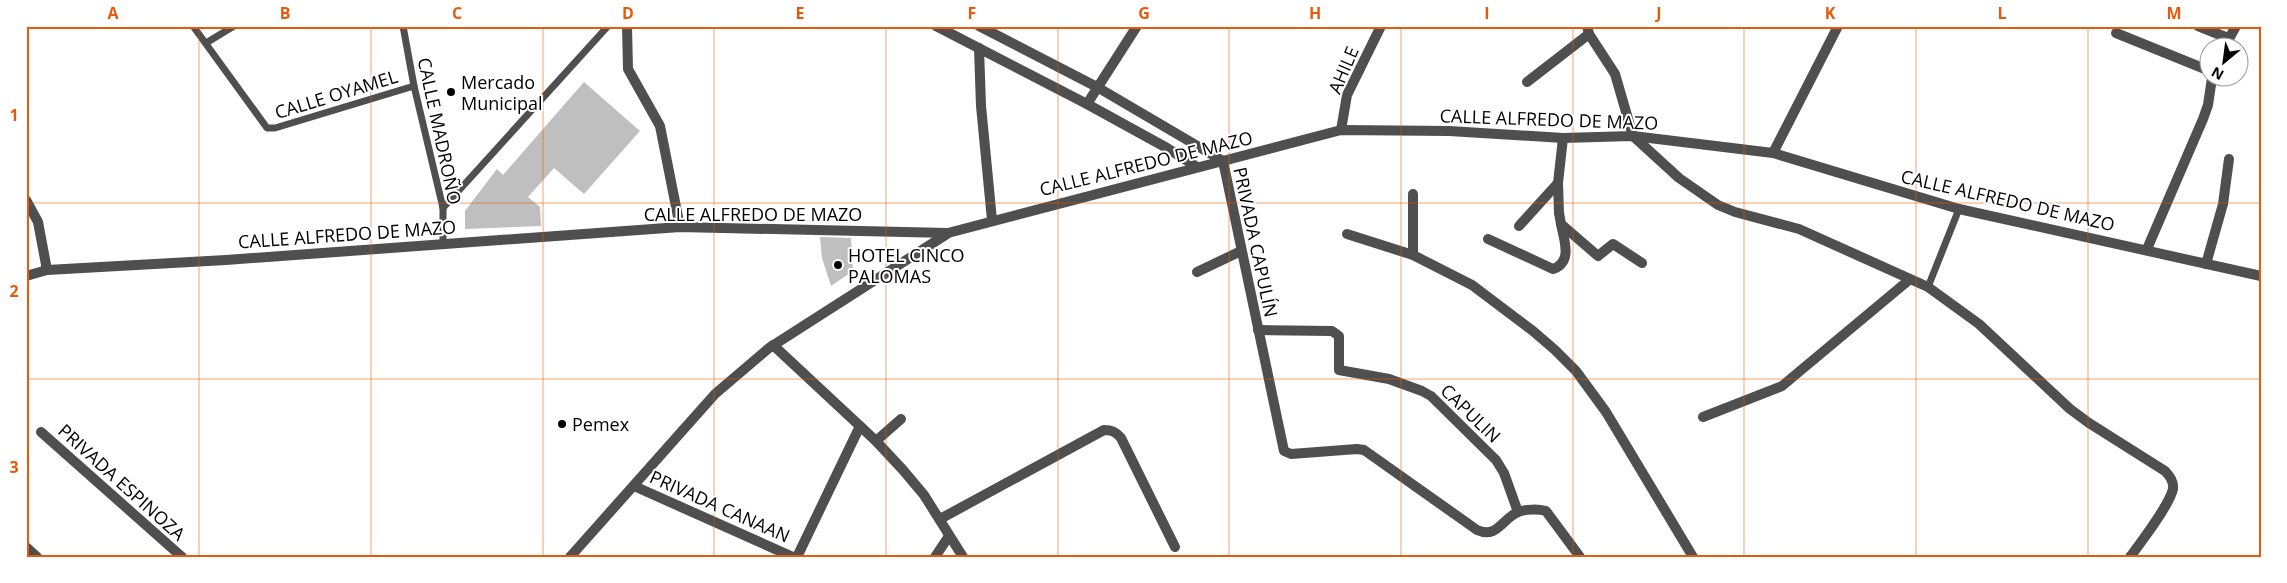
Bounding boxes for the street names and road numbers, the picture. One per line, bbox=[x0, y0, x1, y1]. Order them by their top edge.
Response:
street label: AHILE bbox=[1322, 43, 1364, 97]
street label: CALLE MADROÑO bbox=[413, 55, 467, 207]
street label: CALLE OYAMEL bbox=[272, 64, 400, 124]
street label: CALLE ALFREDO DE MAZO bbox=[1439, 103, 1659, 135]
street label: CALLE ALFREDO DE MAZO bbox=[1037, 125, 1255, 201]
street label: CALLE ALFREDO DE MAZO bbox=[1899, 164, 2117, 236]
street label: PRIVADA CAPULÍN bbox=[1228, 165, 1284, 319]
street label: CALLE ALFREDO DE MAZO bbox=[644, 202, 862, 226]
street label: CALLE ALFREDO DE MAZO bbox=[237, 214, 457, 254]
street label: CAPULIN bbox=[1436, 378, 1506, 448]
street label: PRIVADA ESPINOZA bbox=[53, 418, 191, 546]
street label: PRIVADA CANAAN bbox=[646, 464, 794, 548]

